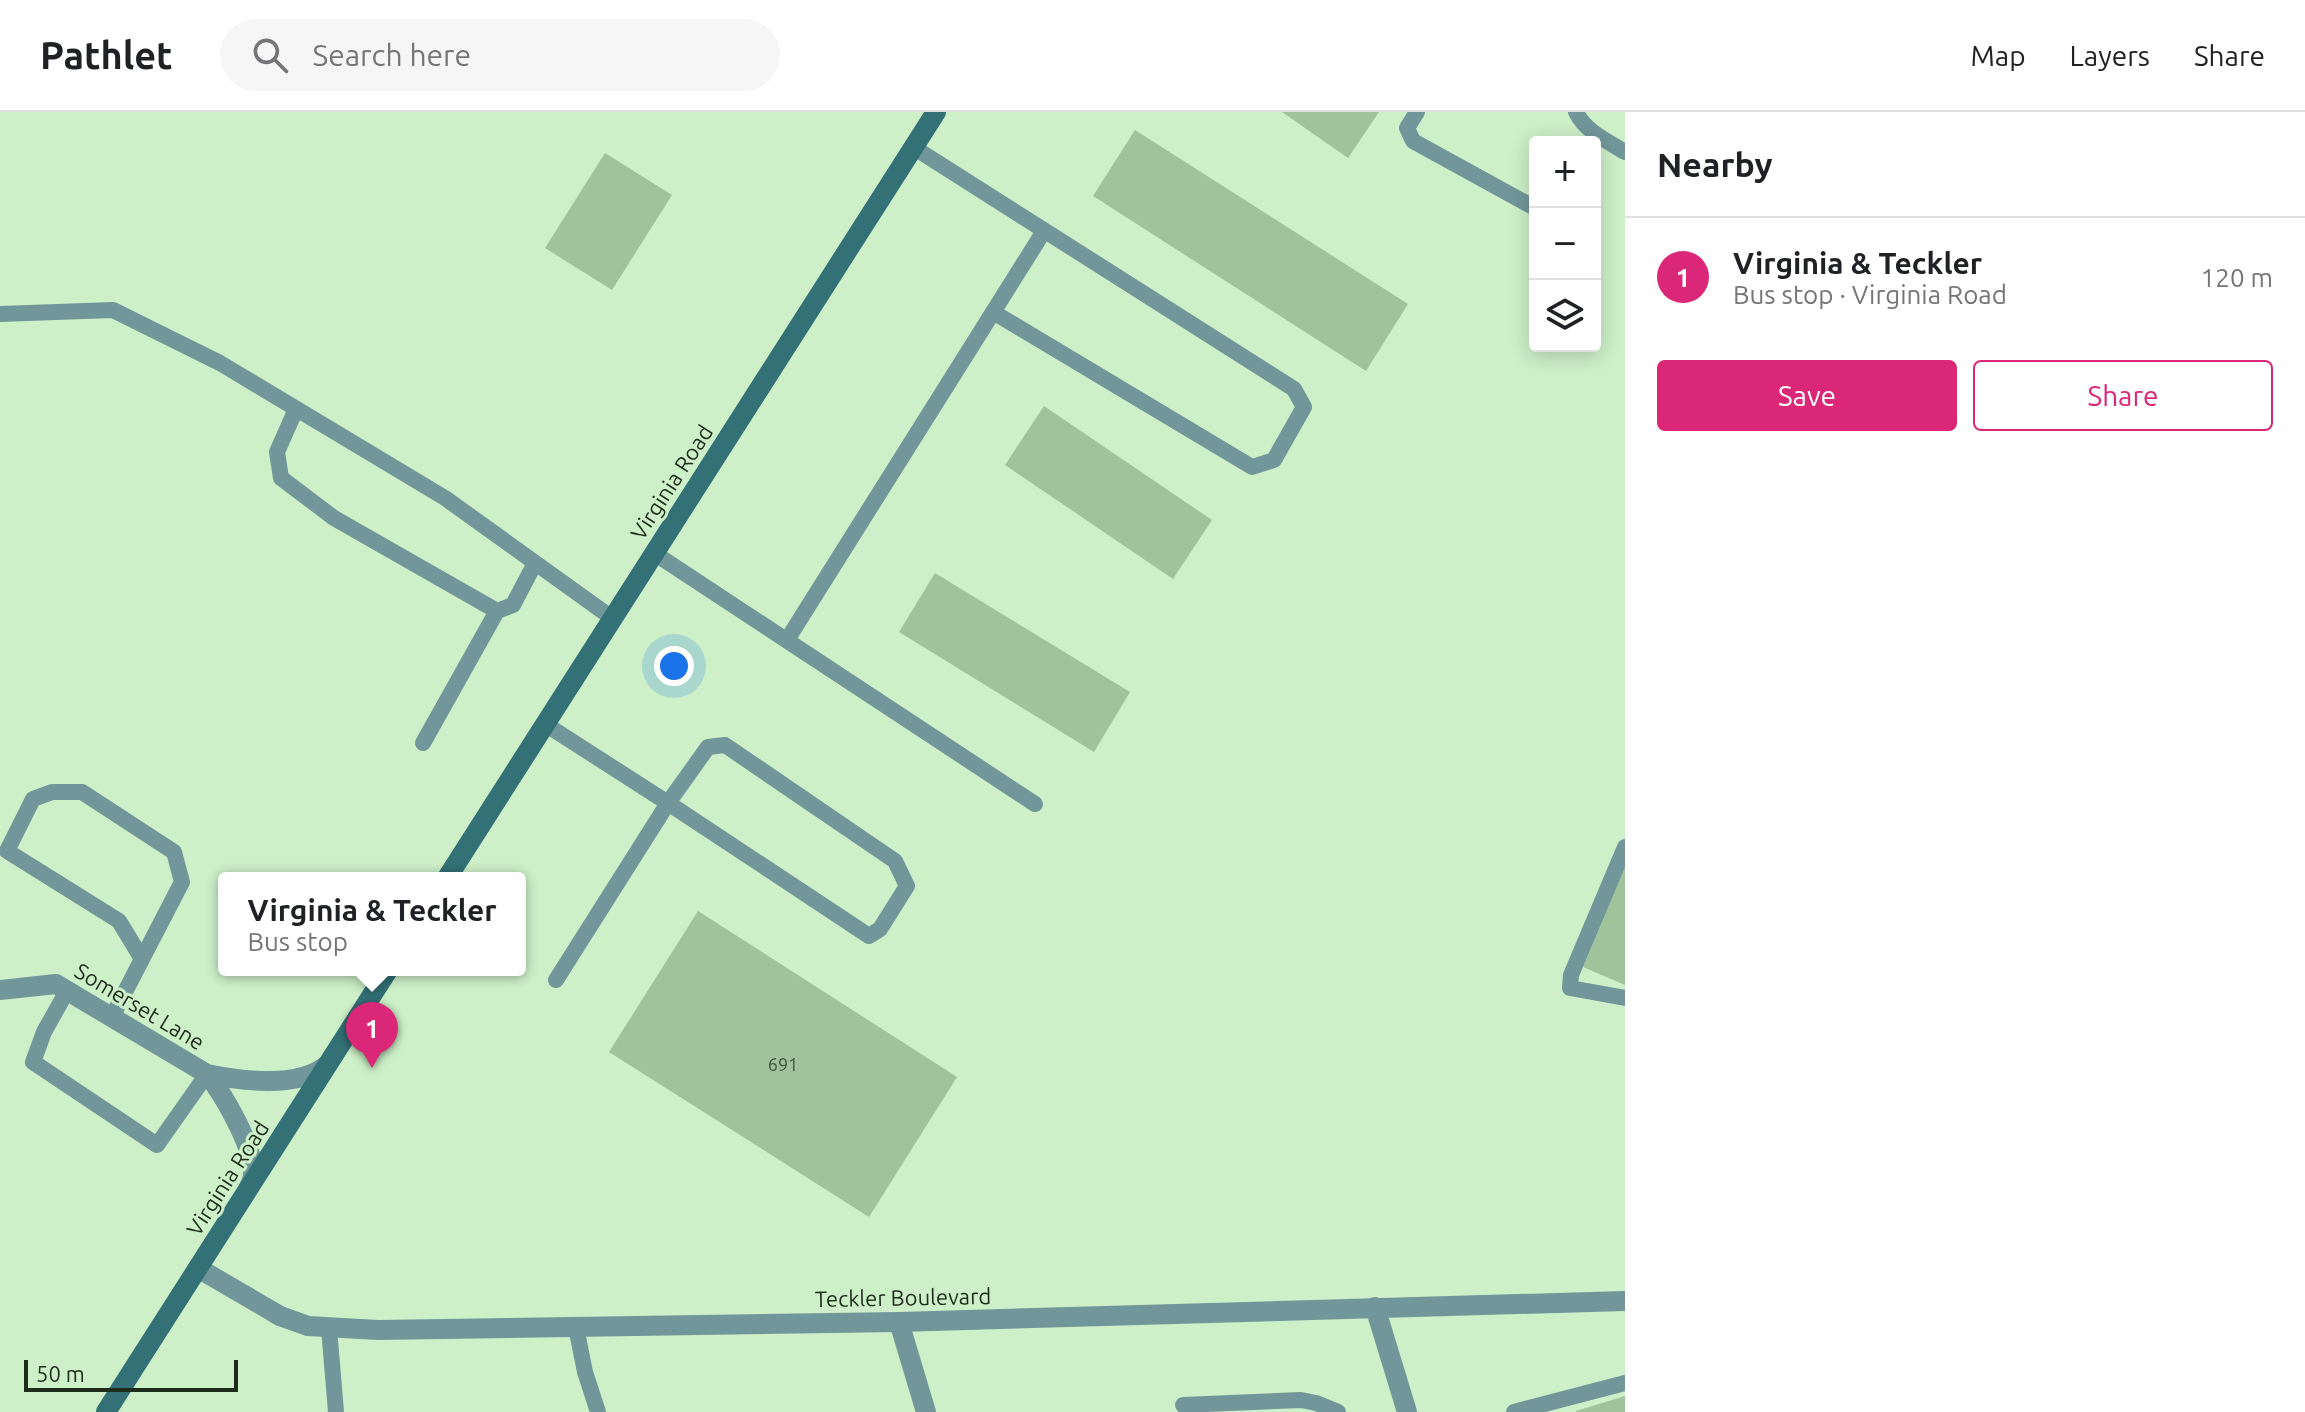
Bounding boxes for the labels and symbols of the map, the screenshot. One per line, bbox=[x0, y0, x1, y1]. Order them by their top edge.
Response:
street label: Virginia Road bbox=[625, 420, 717, 544]
your location bbox=[654, 646, 694, 686]
street label: Somerset Lane bbox=[71, 958, 209, 1054]
pin: 1 bbox=[346, 1002, 398, 1068]
house number: 691 bbox=[768, 1054, 798, 1074]
street label: Virginia Road bbox=[181, 1116, 273, 1240]
street label: Teckler Boulevard bbox=[815, 1283, 991, 1311]
scale bar bbox=[24, 1356, 238, 1392]

